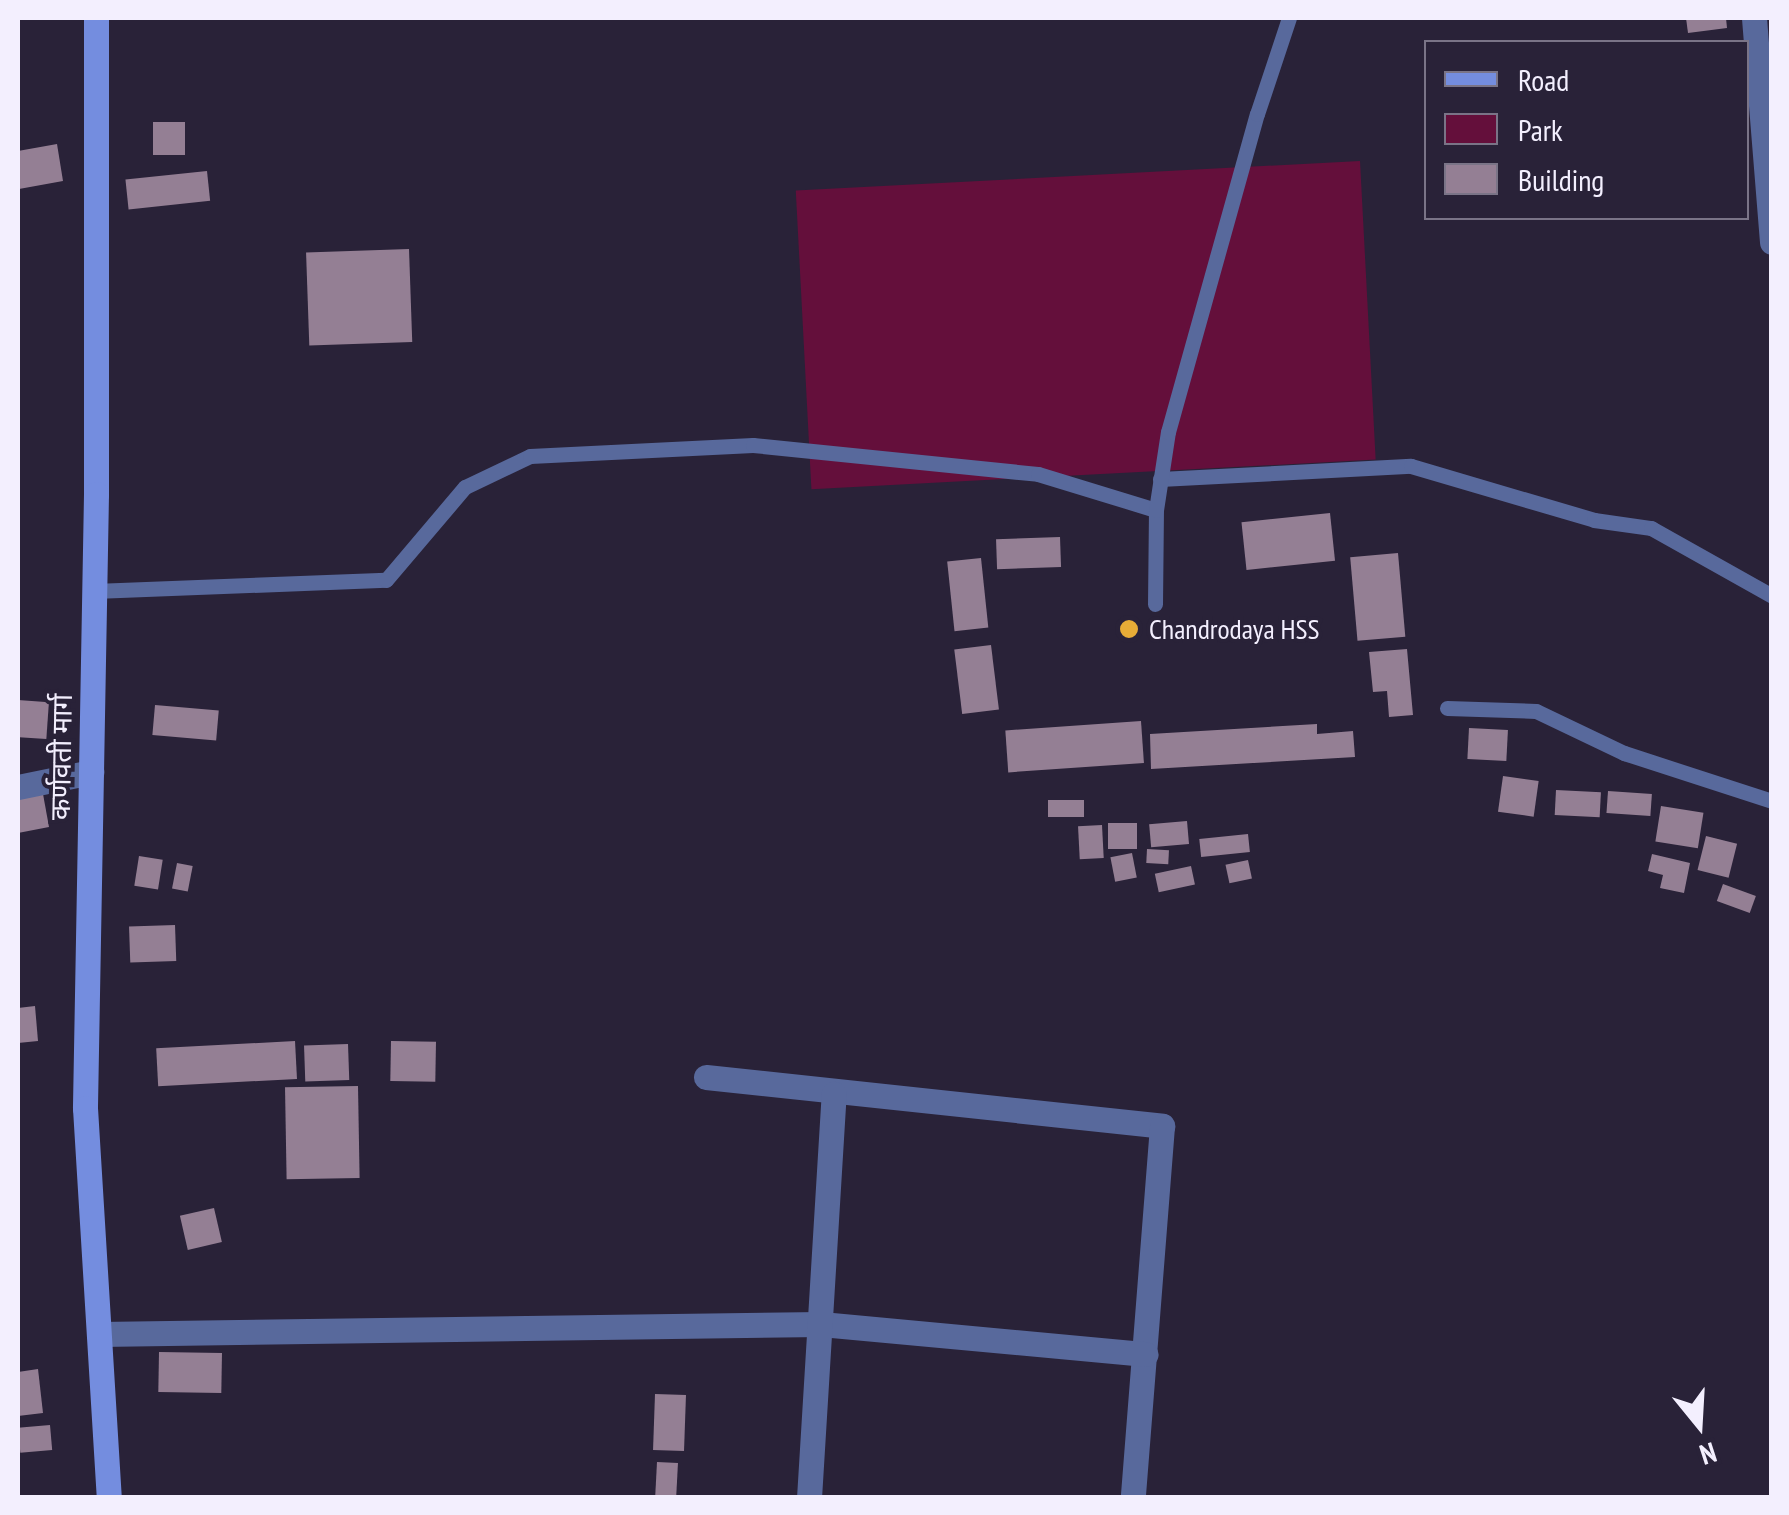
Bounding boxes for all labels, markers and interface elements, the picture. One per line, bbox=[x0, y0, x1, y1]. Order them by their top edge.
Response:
legend bbox=[1424, 40, 1749, 220]
text: Road bbox=[1518, 60, 1569, 99]
text: Park bbox=[1518, 110, 1563, 149]
text: Building bbox=[1518, 160, 1604, 199]
place label: Chandrodaya HSS bbox=[1149, 612, 1319, 646]
marker: Chandrodaya HSS bbox=[1118, 618, 1140, 640]
street label: कर्णवती मार्ग bbox=[43, 694, 79, 820]
north arrow bbox=[1649, 1375, 1749, 1475]
text: N bbox=[1696, 1434, 1721, 1474]

